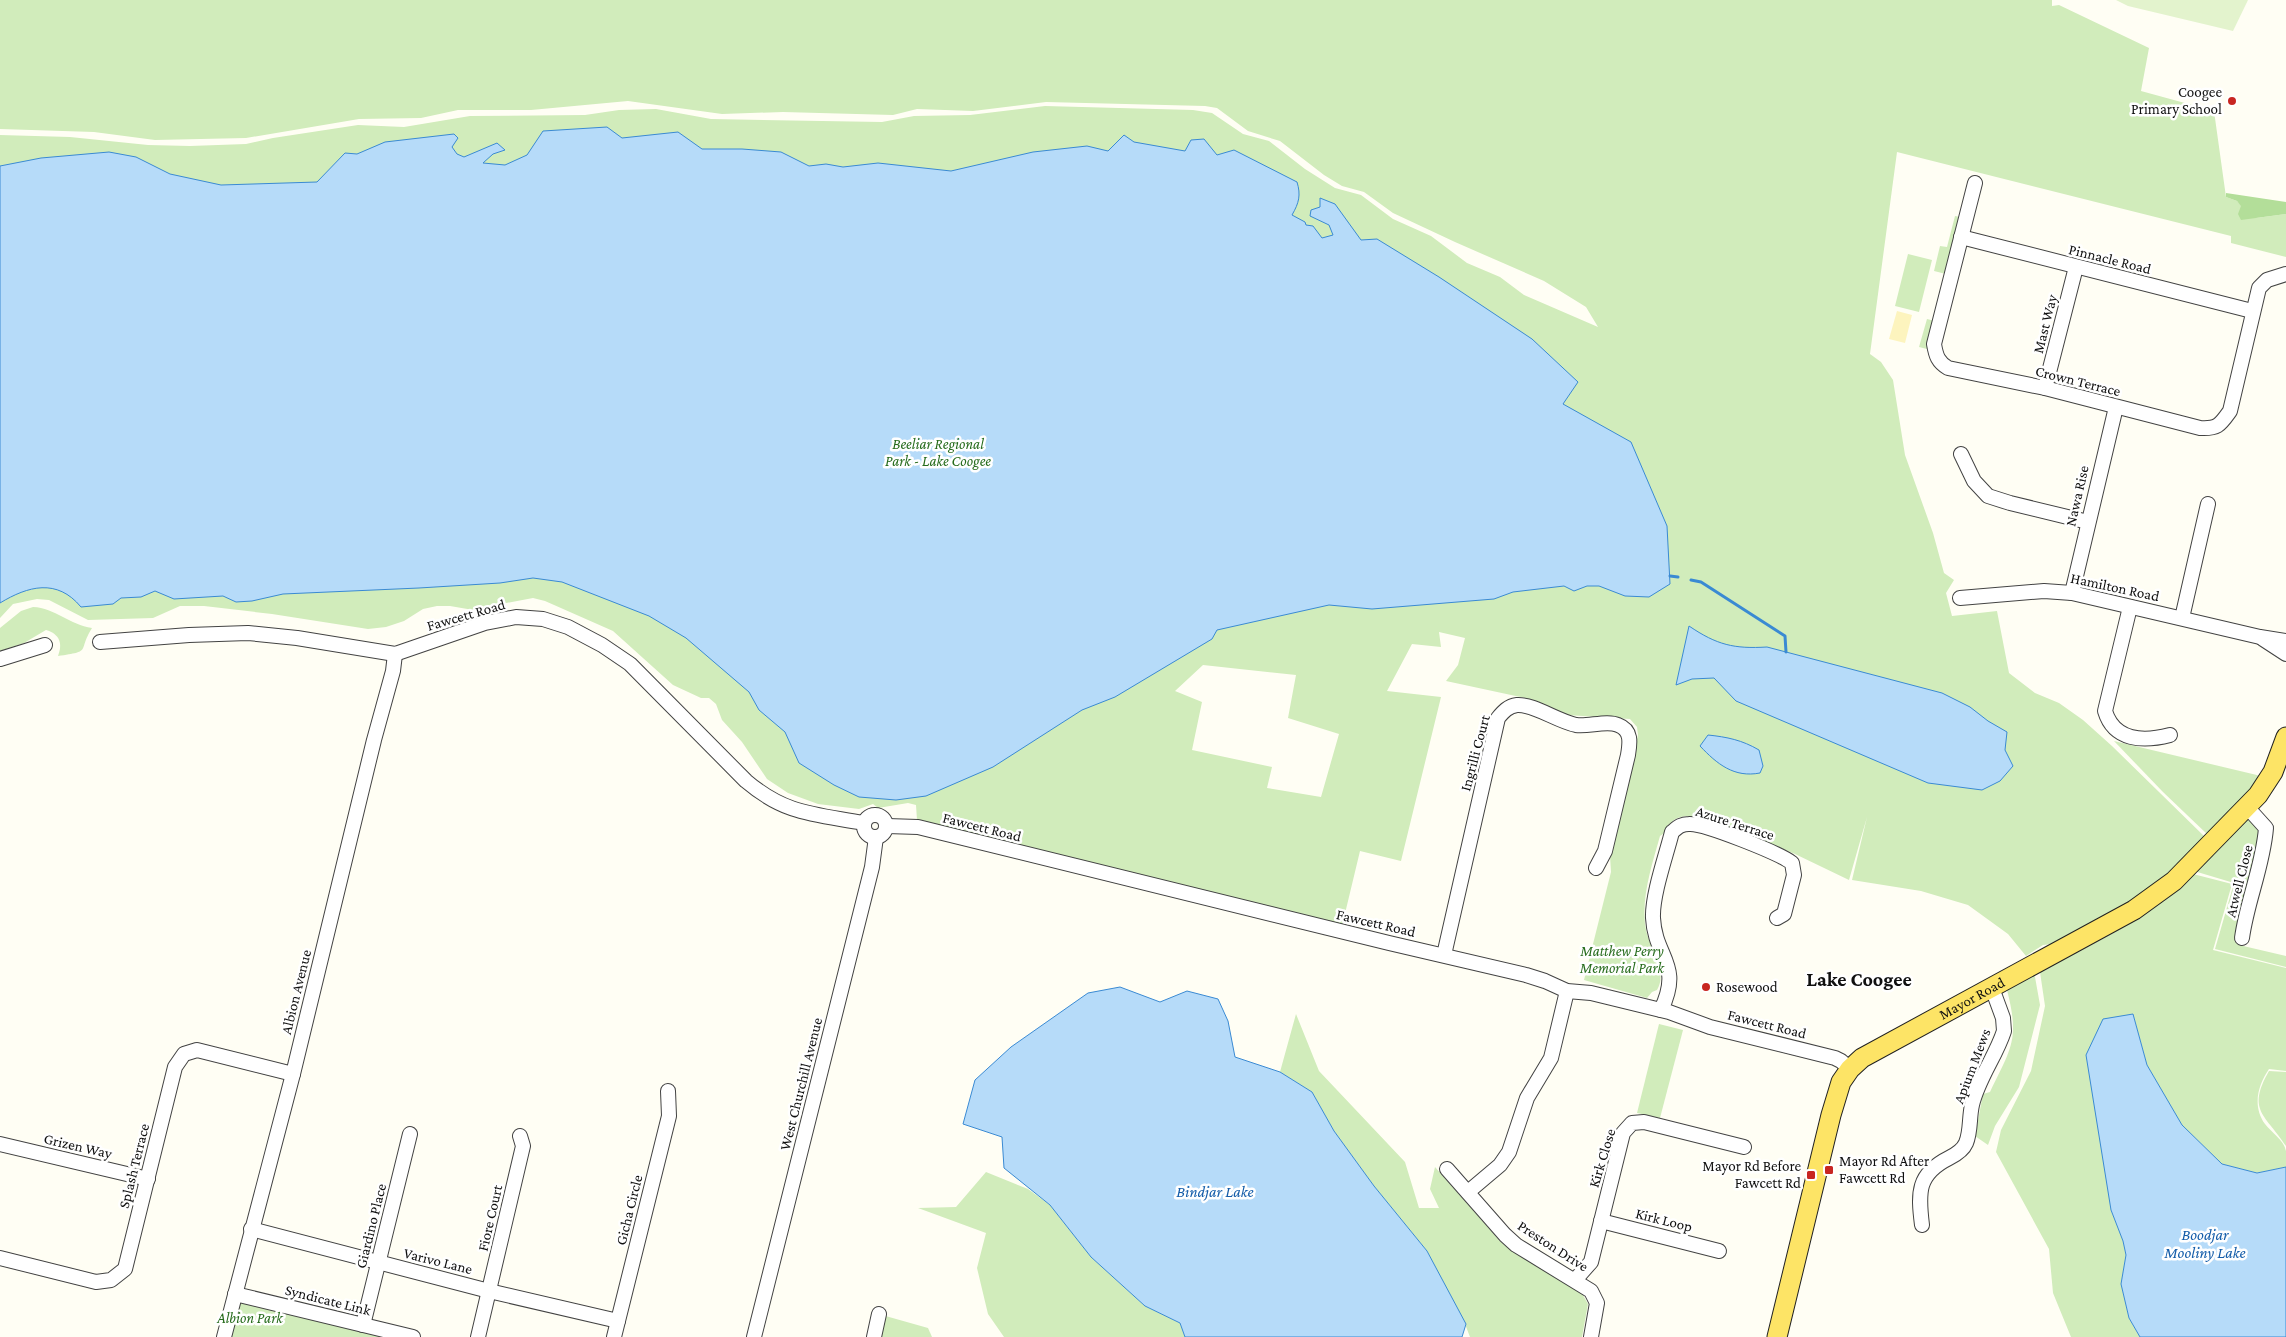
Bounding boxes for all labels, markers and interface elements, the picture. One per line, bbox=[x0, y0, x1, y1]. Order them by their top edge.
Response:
place label: Coogee Primary School bbox=[2131, 84, 2222, 118]
marker: Coogee Primary School bbox=[2226, 95, 2238, 107]
street label: Pinnacle Road bbox=[2067, 241, 2153, 277]
street label: Mast Way bbox=[2030, 293, 2061, 355]
street label: Crown Terrace bbox=[2034, 363, 2123, 399]
park label: Beeliar Regional Park - Lake Coogee bbox=[885, 436, 991, 470]
street label: Nawa Rise bbox=[2062, 464, 2092, 528]
street label: Hamilton Road bbox=[2069, 570, 2161, 604]
street label: Fawcett Road bbox=[425, 596, 507, 634]
street label: Ingrilli Court bbox=[1457, 712, 1494, 793]
street label: Azure Terrace bbox=[1694, 803, 1777, 843]
street label: Fawcett Road bbox=[941, 809, 1023, 845]
street label: Atwell Close bbox=[2222, 843, 2256, 919]
street label: Fawcett Road bbox=[1335, 906, 1417, 940]
park label: Matthew Perry Memorial Park bbox=[1579, 943, 1666, 976]
street label: Albion Avenue bbox=[278, 948, 314, 1036]
district label: Lake Coogee bbox=[1806, 968, 1912, 990]
street label: Mayor Road bbox=[1936, 974, 2007, 1023]
place label: Rosewood bbox=[1716, 979, 1778, 995]
marker: Rosewood bbox=[1700, 981, 1712, 993]
street label: Fawcett Road bbox=[1726, 1006, 1808, 1042]
street label: West Churchill Avenue bbox=[777, 1016, 825, 1152]
street label: Apium Mews bbox=[1950, 1026, 1995, 1106]
street label: Splash Terrace bbox=[116, 1122, 153, 1210]
street label: Kirk Close bbox=[1586, 1126, 1619, 1189]
street label: Grizen Way bbox=[42, 1130, 114, 1163]
place label: Mayor Rd After Fawcett Rd bbox=[1839, 1153, 1930, 1186]
place label: Mayor Rd Before Fawcett Rd bbox=[1702, 1158, 1801, 1191]
marker: Mayor Rd After Fawcett Rd bbox=[1823, 1164, 1835, 1176]
marker: Mayor Rd Before Fawcett Rd bbox=[1805, 1169, 1817, 1181]
street label: Gicha Circle bbox=[613, 1173, 646, 1247]
street label: Giardino Place bbox=[353, 1182, 389, 1270]
street label: Fiore Court bbox=[475, 1182, 506, 1253]
water label: Bindjar Lake bbox=[1176, 1183, 1254, 1201]
street label: Kirk Loop bbox=[1634, 1205, 1694, 1236]
street label: Preston Drive bbox=[1515, 1217, 1592, 1275]
water label: Boodjar Mooliny Lake bbox=[2163, 1226, 2246, 1262]
street label: Varivo Lane bbox=[402, 1245, 474, 1277]
street label: Syndicate Link bbox=[283, 1282, 373, 1320]
park label: Albion Park bbox=[216, 1310, 284, 1326]

